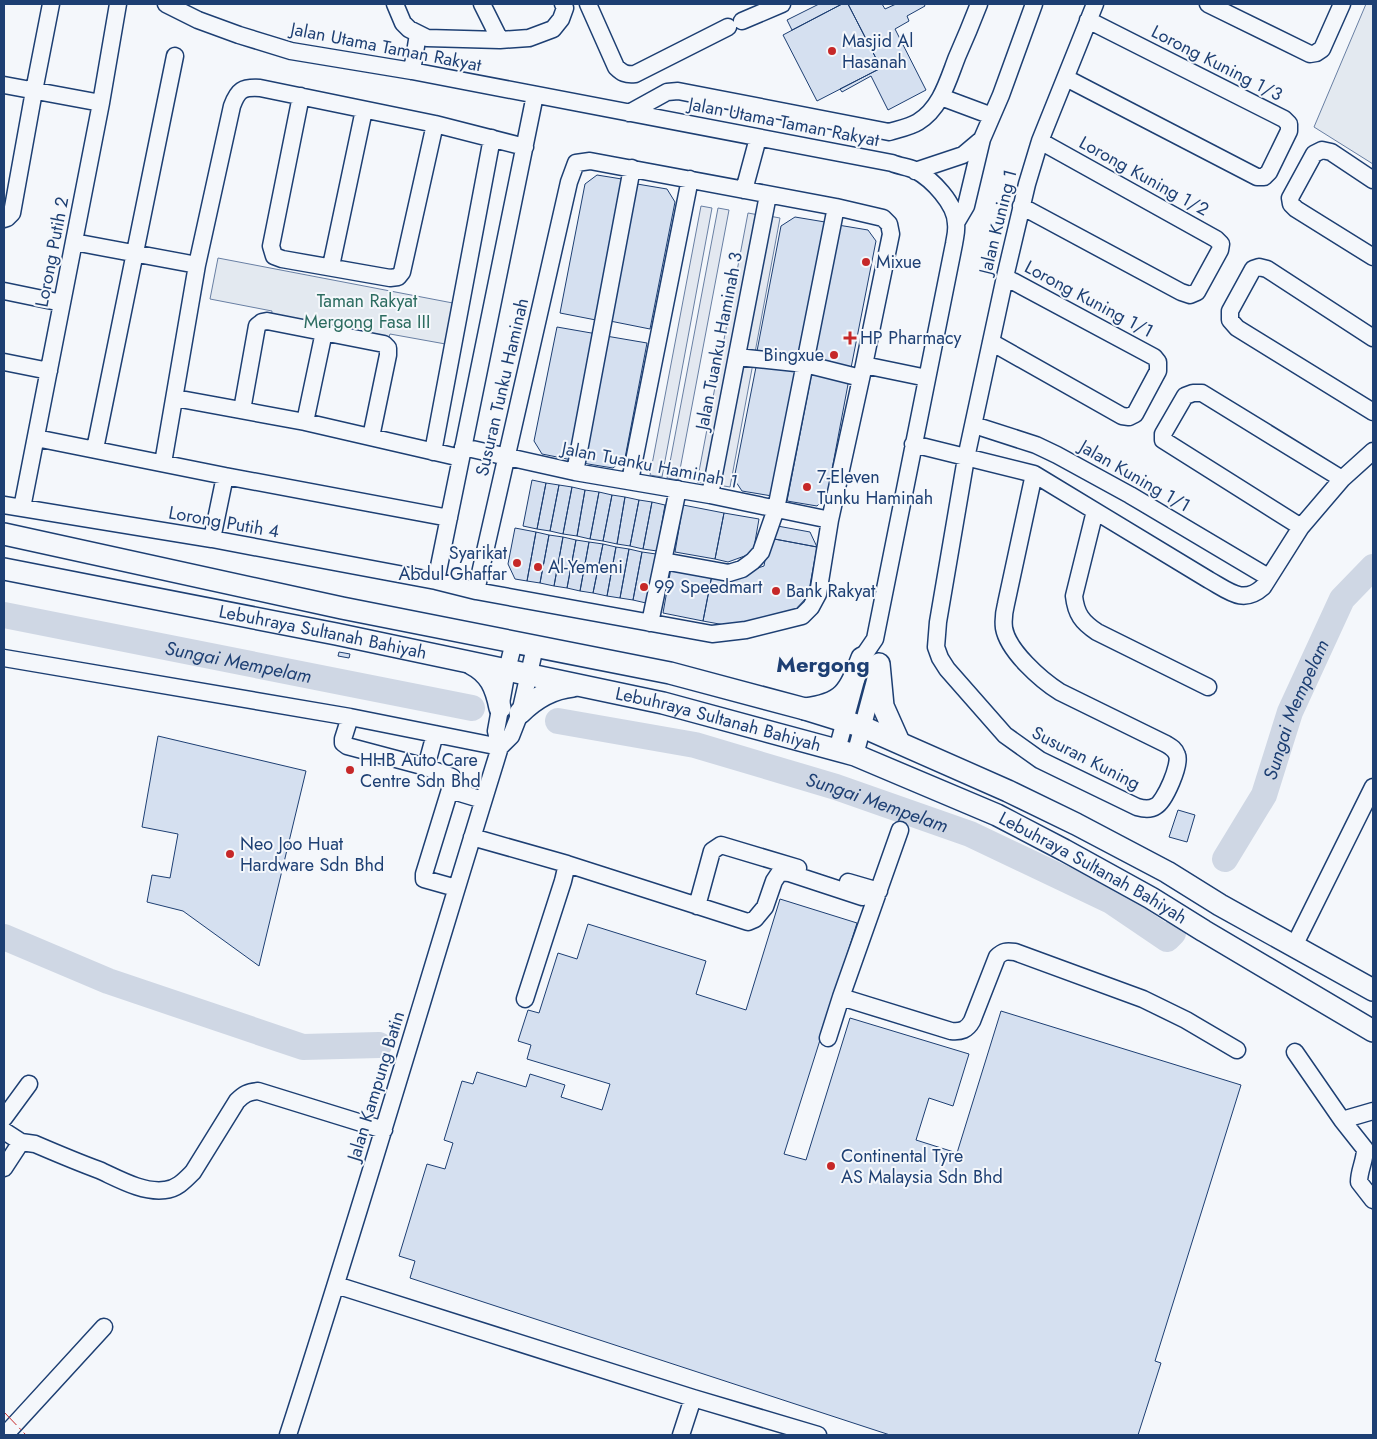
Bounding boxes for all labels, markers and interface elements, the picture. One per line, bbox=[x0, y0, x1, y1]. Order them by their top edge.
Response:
street label: Jalan Utama Taman Rakyat bbox=[287, 15, 484, 78]
street label: Lorong Kuning 1/3 bbox=[1147, 19, 1287, 107]
place label: Masjid Al Hasanah bbox=[842, 28, 913, 75]
marker: Masjid Al Hasanah bbox=[826, 45, 838, 57]
street label: Jalan Utama Taman Rakyat bbox=[685, 90, 882, 153]
street label: Lorong Kuning 1/2 bbox=[1074, 130, 1214, 222]
street label: Jalan Kuning 1 bbox=[972, 167, 1024, 279]
street label: Lorong Putih 2 bbox=[29, 195, 75, 309]
place label: Mixue bbox=[876, 249, 921, 275]
street label: Jalan Tuanku Haminah 3 bbox=[689, 250, 749, 434]
street label: Lorong Kuning 1/1 bbox=[1020, 254, 1158, 344]
marker: Mixue bbox=[860, 256, 872, 268]
park label: Taman Rakyat Mergong Fasa III bbox=[304, 288, 430, 335]
street label: Susuran Tunku Haminah bbox=[469, 295, 535, 479]
place label: HP Pharmacy bbox=[860, 325, 962, 351]
marker: HP Pharmacy bbox=[844, 332, 856, 344]
place label: Bingxue bbox=[763, 342, 824, 368]
marker: Bingxue bbox=[828, 349, 840, 361]
street label: Jalan Kuning 1/1 bbox=[1073, 433, 1195, 518]
street label: Jalan Tuanku Haminah 1 bbox=[558, 435, 740, 495]
place label: 7-Eleven Tunku Haminah bbox=[817, 464, 933, 511]
marker: 7-Eleven Tunku Haminah bbox=[801, 481, 813, 493]
street label: Lorong Putih 4 bbox=[167, 499, 281, 545]
place label: Syarikat Abdul Ghaffar bbox=[398, 540, 508, 587]
place label: Al-Yemeni bbox=[548, 554, 623, 580]
marker: Syarikat Abdul Ghaffar bbox=[511, 557, 523, 569]
marker: Al-Yemeni bbox=[532, 561, 544, 573]
place label: 99 Speedmart bbox=[654, 574, 763, 600]
place label: Bank Rakyat bbox=[786, 578, 876, 604]
marker: 99 Speedmart bbox=[638, 581, 650, 593]
marker: Bank Rakyat bbox=[770, 585, 782, 597]
street label: Lebuhraya Sultanah Bahiyah bbox=[217, 598, 429, 666]
water label: Sungai Mempelam bbox=[163, 634, 314, 689]
water label: Sungai Mempelam bbox=[1256, 635, 1335, 783]
district label: Mergong bbox=[776, 648, 870, 680]
street label: Lebuhraya Sultanah Bahiyah bbox=[613, 680, 824, 758]
street label: Susuran Kuning bbox=[1027, 719, 1145, 797]
place label: HHB Auto Care Centre Sdn Bhd bbox=[360, 747, 481, 794]
marker: HHB Auto Care Centre Sdn Bhd bbox=[344, 764, 356, 776]
water label: Sungai Mempelam bbox=[803, 765, 952, 839]
street label: Lebuhraya Sultanah Bahiyah bbox=[994, 805, 1192, 930]
place label: Neo Joo Huat Hardware Sdn Bhd bbox=[240, 831, 384, 878]
marker: Neo Joo Huat Hardware Sdn Bhd bbox=[224, 848, 236, 860]
street label: Jalan Kampung Batin bbox=[340, 1008, 411, 1166]
place label: Continental Tyre AS Malaysia Sdn Bhd bbox=[841, 1143, 1003, 1190]
marker: Continental Tyre AS Malaysia Sdn Bhd bbox=[825, 1160, 837, 1172]

